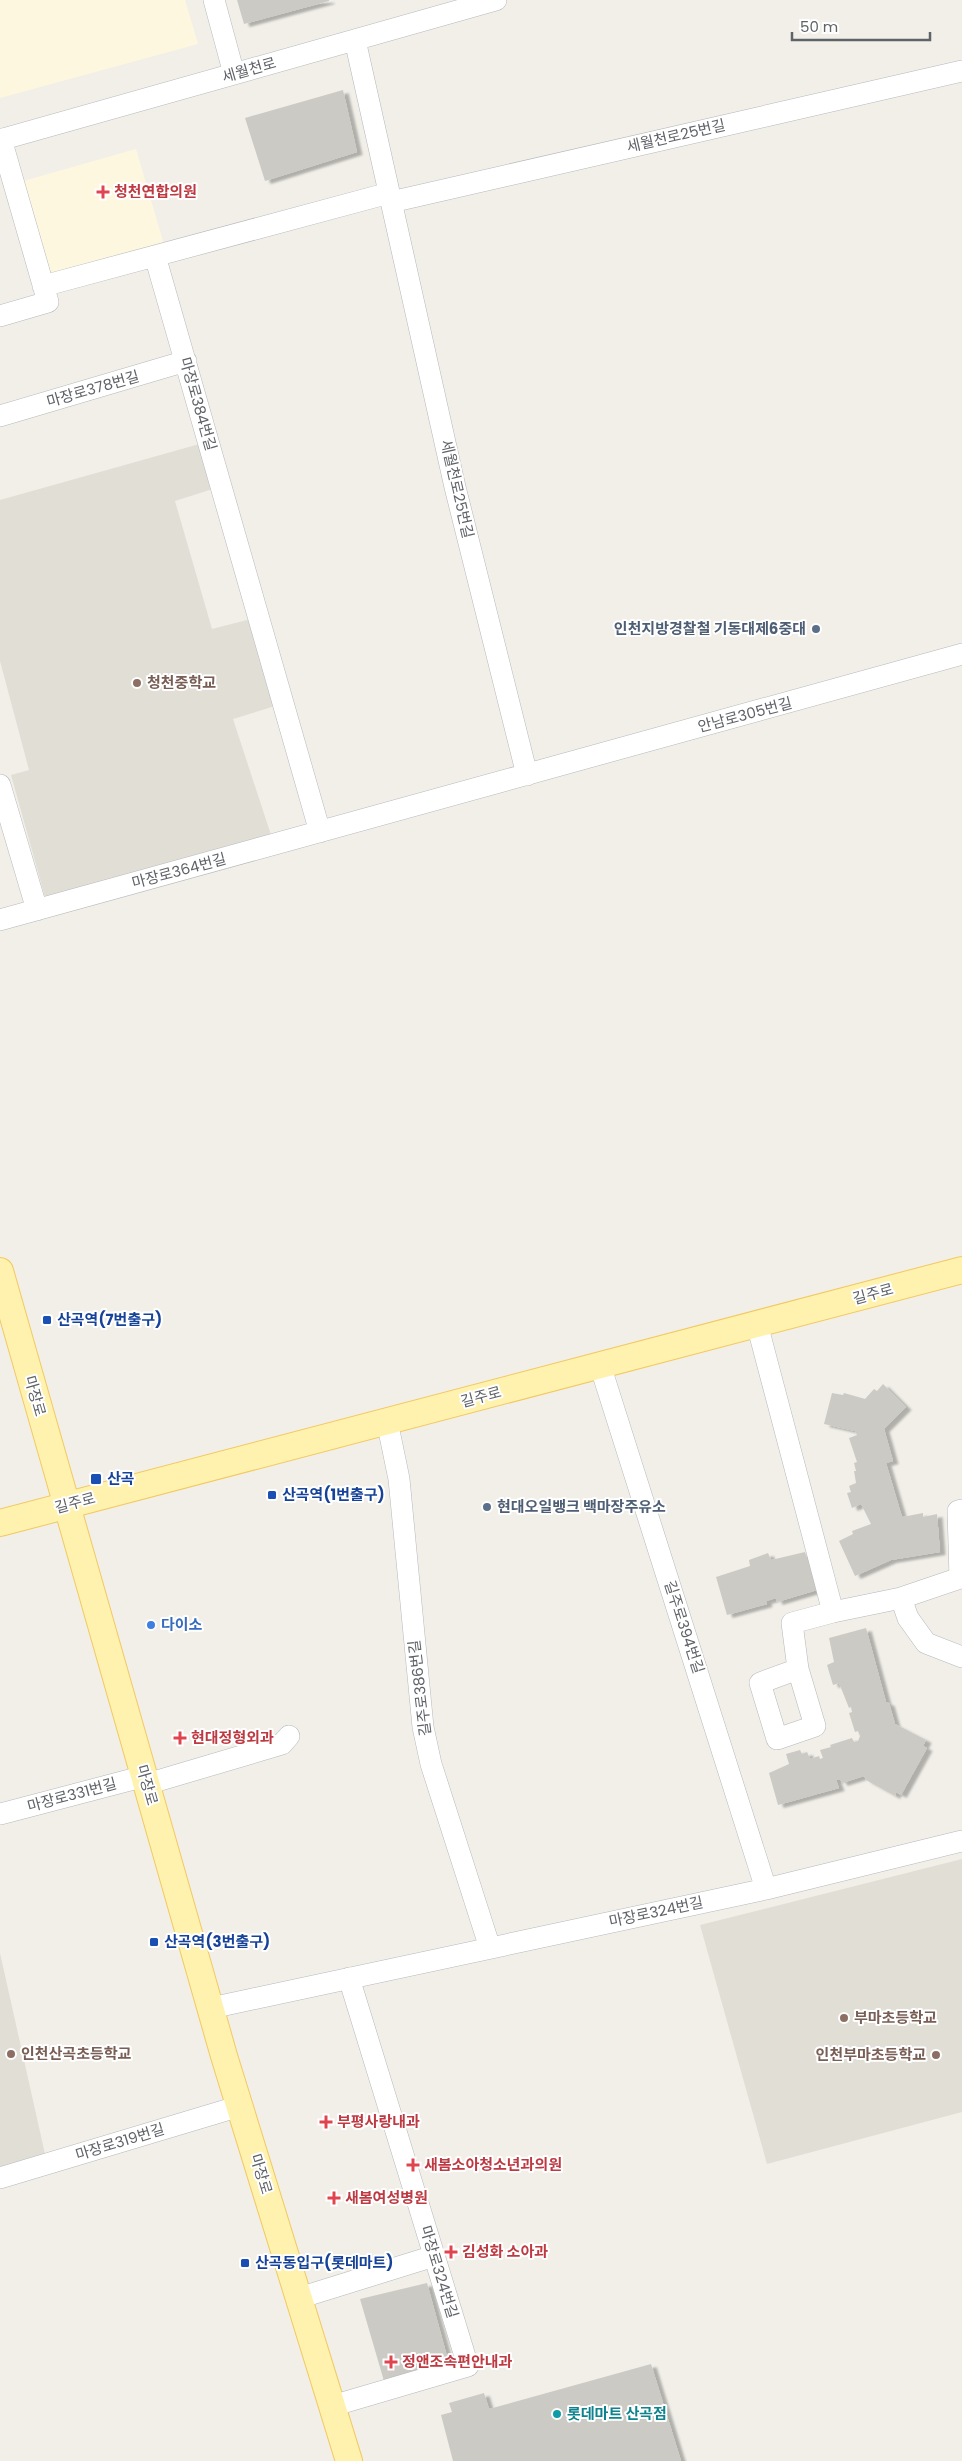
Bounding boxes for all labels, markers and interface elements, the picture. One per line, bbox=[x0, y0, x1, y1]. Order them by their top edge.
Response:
scale bar bbox=[792, 10, 930, 42]
text: 50 m bbox=[800, 16, 838, 37]
street label: 세월천로 bbox=[219, 52, 278, 87]
street label: 세월천로25번길 bbox=[624, 114, 727, 157]
place label: 청천연합의원 bbox=[114, 181, 197, 202]
marker: 청천연합의원 bbox=[96, 185, 110, 199]
street label: 마장로384번길 bbox=[175, 354, 222, 453]
street label: 마장로378번길 bbox=[44, 365, 142, 412]
street label: 세월천로25번길 bbox=[436, 437, 479, 540]
place label: 인천지방경찰철 기동대제6중대 bbox=[614, 618, 806, 639]
marker: 인천지방경찰철 기동대제6중대 bbox=[810, 623, 822, 635]
place label: 청천중학교 bbox=[147, 672, 216, 693]
marker: 청천중학교 bbox=[131, 677, 143, 689]
street label: 안남로305번길 bbox=[695, 692, 794, 737]
street label: 마장로364번길 bbox=[129, 848, 228, 893]
street label: 길주로 bbox=[850, 1278, 896, 1309]
place label: 산곡역(7번출구) bbox=[57, 1309, 162, 1330]
marker: 산곡역(7번출구) bbox=[41, 1314, 53, 1326]
street label: 마장로 bbox=[20, 1373, 51, 1419]
street label: 길주로 bbox=[458, 1381, 504, 1412]
place label: 산곡 bbox=[107, 1468, 135, 1489]
marker: 산곡 bbox=[89, 1472, 103, 1486]
place label: 산곡역(1번출구) bbox=[282, 1484, 385, 1505]
street label: 길주로 bbox=[52, 1487, 98, 1518]
marker: 산곡역(1번출구) bbox=[266, 1489, 278, 1501]
place label: 현대오일뱅크 백마장주유소 bbox=[497, 1496, 666, 1517]
marker: 현대오일뱅크 백마장주유소 bbox=[481, 1501, 493, 1513]
street label: 길주로394번길 bbox=[660, 1578, 709, 1676]
place label: 다이소 bbox=[161, 1614, 203, 1635]
marker: 다이소 bbox=[145, 1619, 157, 1631]
street label: 길주로386번길 bbox=[403, 1639, 436, 1737]
place label: 현대정형외과 bbox=[191, 1727, 274, 1748]
marker: 현대정형외과 bbox=[173, 1731, 187, 1745]
street label: 마장로 bbox=[132, 1762, 163, 1808]
street label: 마장로331번길 bbox=[25, 1773, 119, 1816]
street label: 마장로324번길 bbox=[607, 1891, 705, 1932]
place label: 산곡역(3번출구) bbox=[164, 1931, 270, 1952]
marker: 산곡역(3번출구) bbox=[148, 1936, 160, 1948]
place label: 부마초등학교 bbox=[854, 2007, 937, 2028]
marker: 부마초등학교 bbox=[838, 2012, 850, 2024]
place label: 인천산곡초등학교 bbox=[21, 2043, 132, 2064]
place label: 인천부마초등학교 bbox=[816, 2044, 926, 2065]
marker: 인천산곡초등학교 bbox=[5, 2048, 17, 2060]
marker: 인천부마초등학교 bbox=[930, 2049, 942, 2061]
place label: 부평사랑내과 bbox=[337, 2111, 420, 2132]
marker: 부평사랑내과 bbox=[319, 2115, 333, 2129]
street label: 마장로319번길 bbox=[73, 2118, 167, 2165]
street label: 마장로 bbox=[245, 2151, 278, 2197]
place label: 새봄소아청소년과의원 bbox=[424, 2154, 562, 2175]
marker: 새봄소아청소년과의원 bbox=[406, 2158, 420, 2172]
place label: 새봄여성병원 bbox=[345, 2187, 428, 2208]
marker: 새봄여성병원 bbox=[327, 2191, 341, 2205]
street label: 마장로324번길 bbox=[415, 2223, 464, 2321]
place label: 김성화 소아과 bbox=[462, 2241, 548, 2262]
marker: 김성화 소아과 bbox=[444, 2245, 458, 2259]
place label: 산곡동입구(롯데마트) bbox=[255, 2252, 394, 2273]
marker: 산곡동입구(롯데마트) bbox=[239, 2257, 251, 2269]
place label: 정앤조속편안내과 bbox=[402, 2351, 513, 2372]
marker: 정앤조속편안내과 bbox=[384, 2355, 398, 2369]
place label: 롯데마트 산곡점 bbox=[567, 2403, 667, 2424]
marker: 롯데마트 산곡점 bbox=[551, 2408, 563, 2420]

